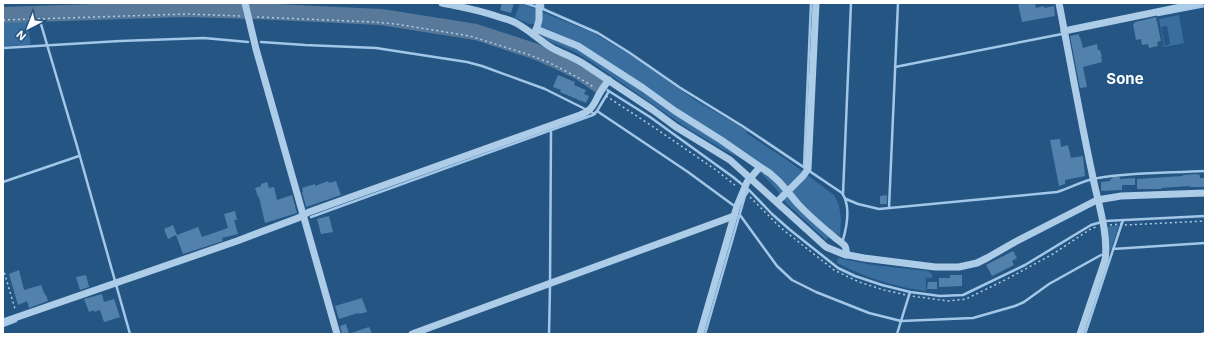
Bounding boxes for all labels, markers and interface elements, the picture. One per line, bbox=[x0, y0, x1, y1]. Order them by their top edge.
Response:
north arrow bbox=[8, 8, 48, 48]
text: N bbox=[14, 27, 29, 43]
district label: Sone bbox=[1106, 69, 1144, 88]

